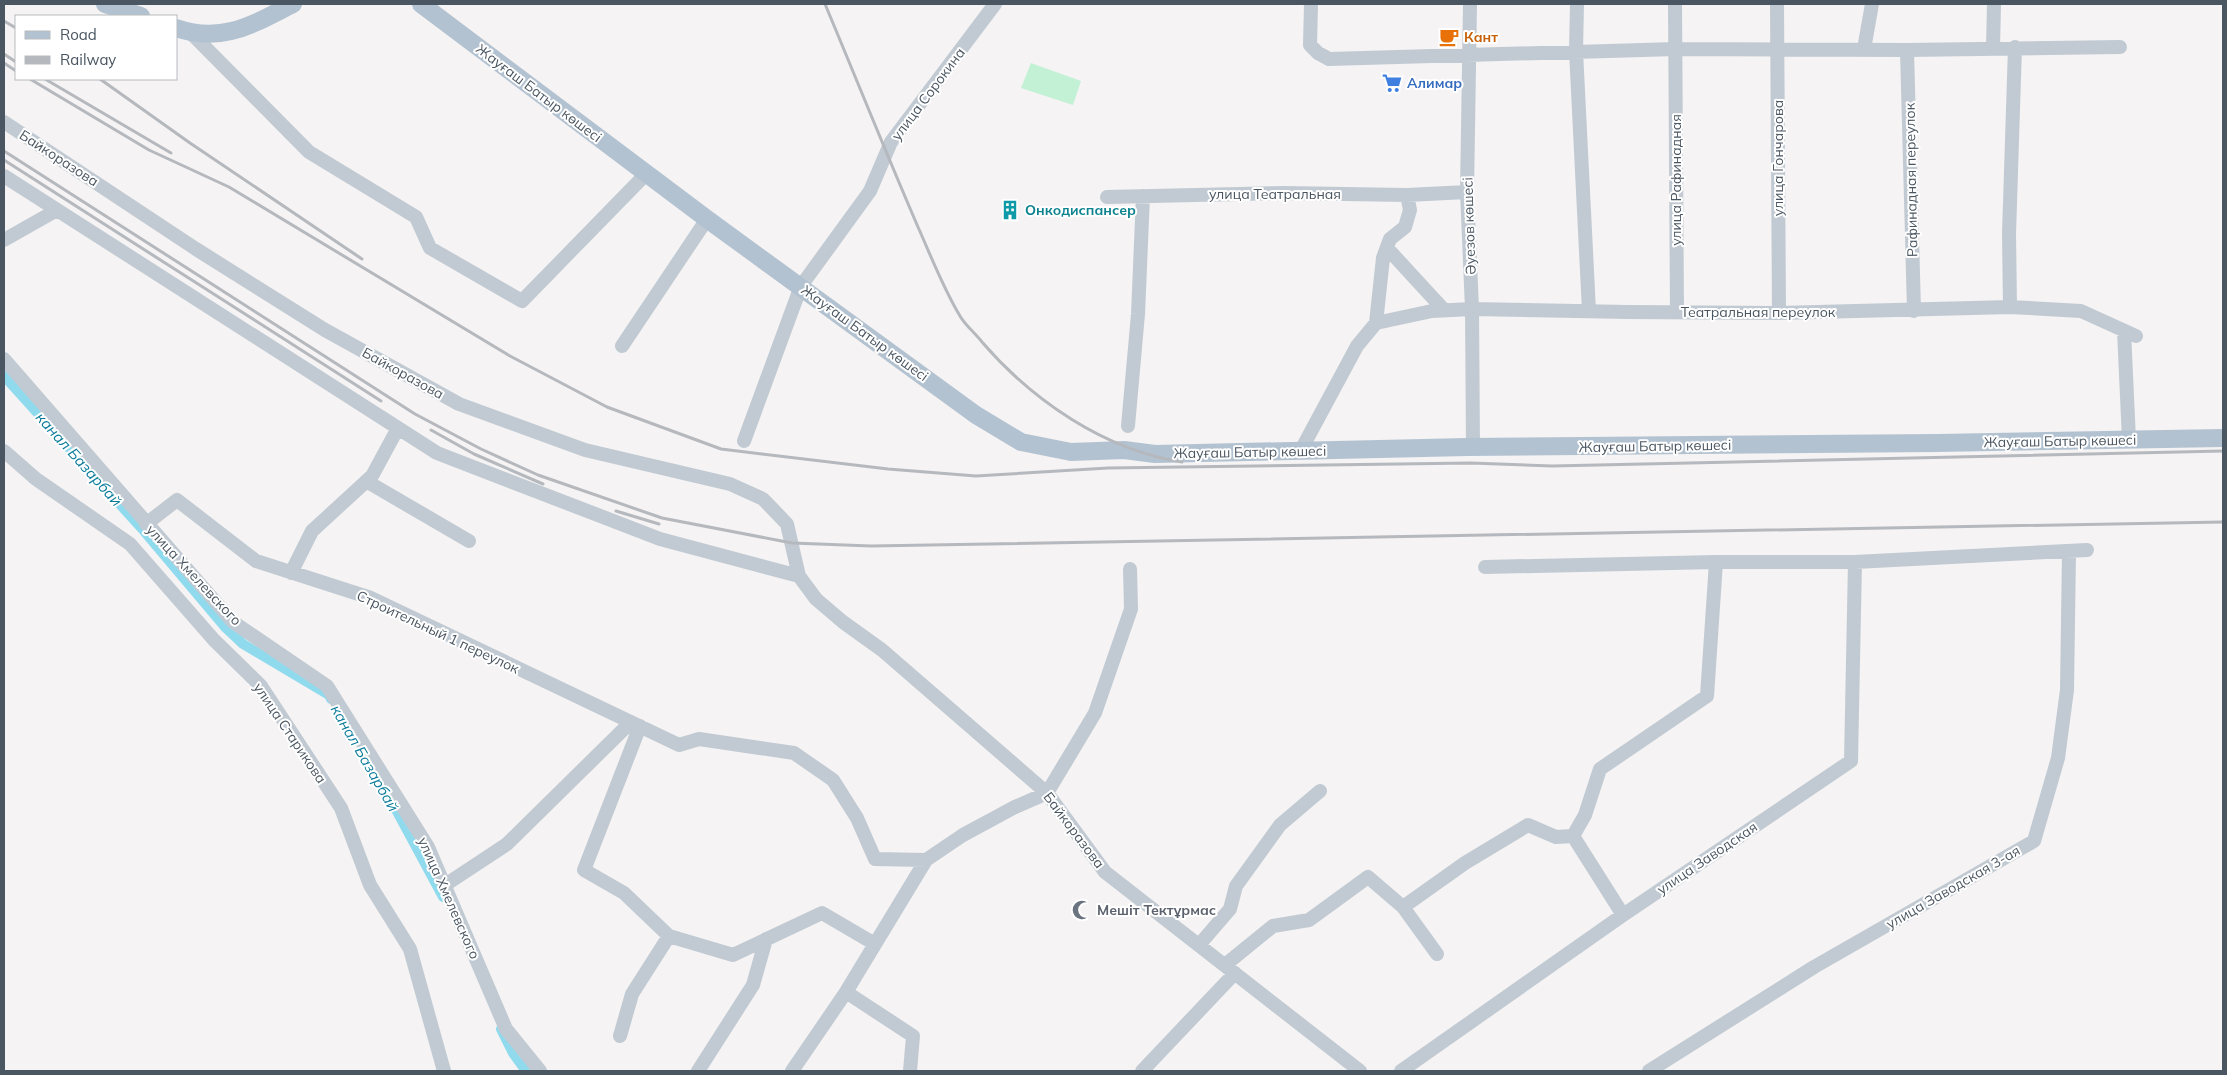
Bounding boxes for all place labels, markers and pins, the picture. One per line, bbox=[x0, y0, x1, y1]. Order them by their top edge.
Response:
cafe icon: Кант bbox=[1438, 26, 1460, 48]
place label: Кант bbox=[1464, 28, 1498, 46]
supermarket icon: Алимар bbox=[1381, 72, 1403, 94]
place label: Алимар bbox=[1407, 74, 1462, 92]
building icon: Онкодиспансер bbox=[999, 199, 1021, 221]
place label: Онкодиспансер bbox=[1025, 201, 1136, 219]
mosque icon: Мешіт Тектұрмас bbox=[1071, 899, 1093, 921]
place label: Мешіт Тектұрмас bbox=[1097, 901, 1216, 919]

